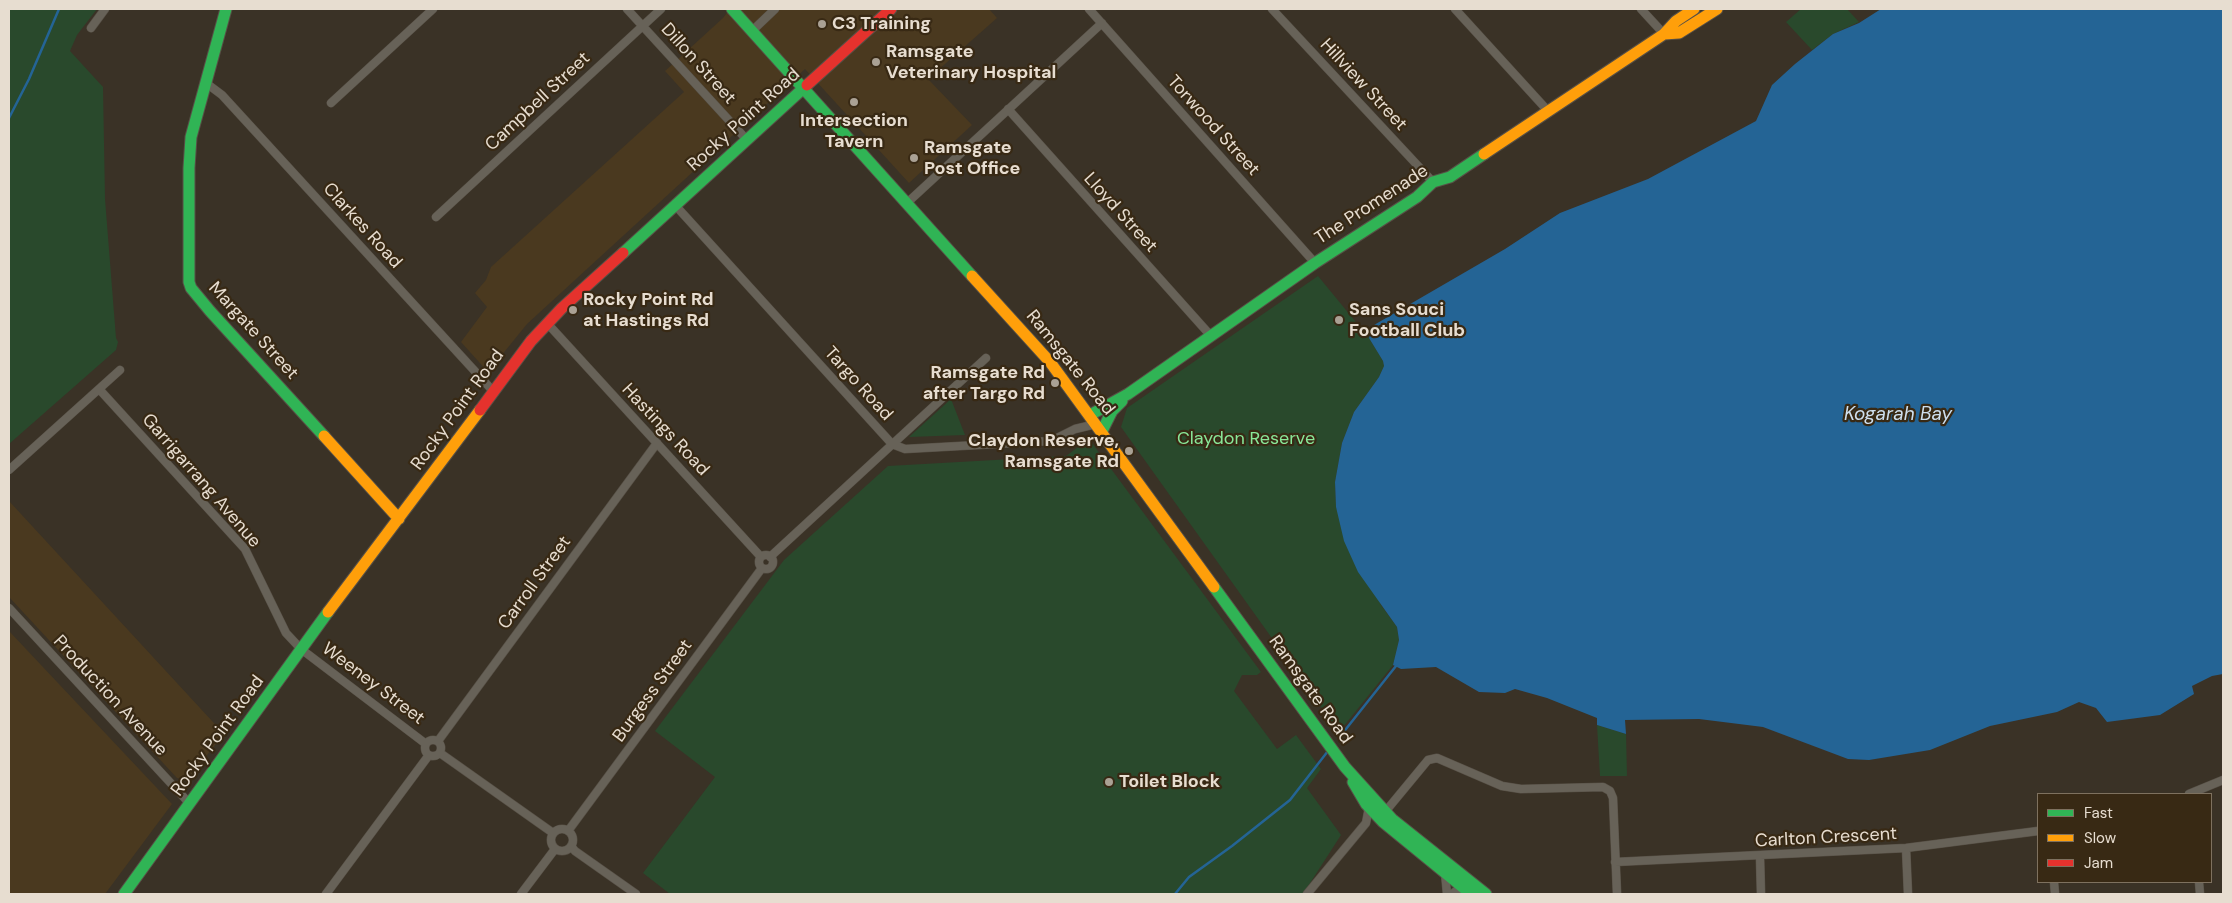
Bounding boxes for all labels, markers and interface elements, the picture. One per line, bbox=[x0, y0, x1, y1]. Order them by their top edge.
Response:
place label: C3 Training bbox=[832, 13, 931, 35]
marker: C3 Training bbox=[816, 18, 828, 30]
street label: Dillon Street bbox=[656, 19, 740, 109]
street label: Hillview Street bbox=[1315, 35, 1411, 135]
place label: Ramsgate Veterinary Hospital bbox=[886, 41, 1056, 84]
street label: Campbell Street bbox=[481, 48, 595, 156]
marker: Ramsgate Veterinary Hospital bbox=[870, 56, 882, 68]
street label: Rocky Point Road bbox=[683, 64, 805, 176]
street label: Torwood Street bbox=[1162, 71, 1264, 181]
marker: Intersection Tavern bbox=[848, 96, 860, 108]
place label: Intersection Tavern bbox=[800, 110, 908, 152]
place label: Ramsgate Post Office bbox=[924, 137, 1020, 180]
marker: Ramsgate Post Office bbox=[908, 152, 920, 164]
street label: The Promenade bbox=[1311, 160, 1433, 250]
street label: Lloyd Street bbox=[1079, 169, 1161, 257]
street label: Clarkes Road bbox=[318, 179, 406, 273]
street label: Margate Street bbox=[204, 278, 302, 384]
place label: Rocky Point Rd at Hastings Rd bbox=[583, 289, 713, 332]
place label: Sans Souci Football Club bbox=[1349, 299, 1465, 342]
marker: Rocky Point Rd at Hastings Rd bbox=[567, 304, 579, 316]
street label: Ramsgate Road bbox=[1021, 306, 1119, 420]
marker: Sans Souci Football Club bbox=[1333, 314, 1345, 326]
street label: Targo Road bbox=[819, 343, 897, 425]
street label: Rocky Point Road bbox=[407, 345, 509, 475]
place label: Ramsgate Rd after Targo Rd bbox=[923, 362, 1045, 404]
marker: Ramsgate Rd after Targo Rd bbox=[1049, 377, 1061, 389]
street label: Hastings Road bbox=[617, 379, 713, 481]
water label: Kogarah Bay bbox=[1844, 404, 1952, 426]
street label: Garrigarrang Avenue bbox=[137, 410, 265, 552]
park label: Claydon Reserve bbox=[1177, 428, 1315, 450]
place label: Claydon Reserve, Ramsgate Rd bbox=[968, 430, 1119, 472]
marker: Claydon Reserve, Ramsgate Rd bbox=[1123, 445, 1135, 457]
street label: Carroll Street bbox=[494, 532, 576, 634]
street label: Production Avenue bbox=[48, 631, 172, 761]
street label: Ramsgate Road bbox=[1263, 632, 1357, 748]
street label: Burgess Street bbox=[609, 636, 697, 746]
street label: Weeney Street bbox=[317, 638, 429, 730]
street label: Rocky Point Road bbox=[167, 671, 269, 801]
place label: Toilet Block bbox=[1119, 771, 1220, 793]
marker: Toilet Block bbox=[1103, 776, 1115, 788]
legend bbox=[2037, 793, 2212, 883]
text: Fast bbox=[2084, 803, 2113, 823]
street label: Carlton Crescent bbox=[1754, 823, 1898, 853]
text: Slow bbox=[2084, 828, 2116, 848]
text: Jam bbox=[2084, 853, 2113, 873]

